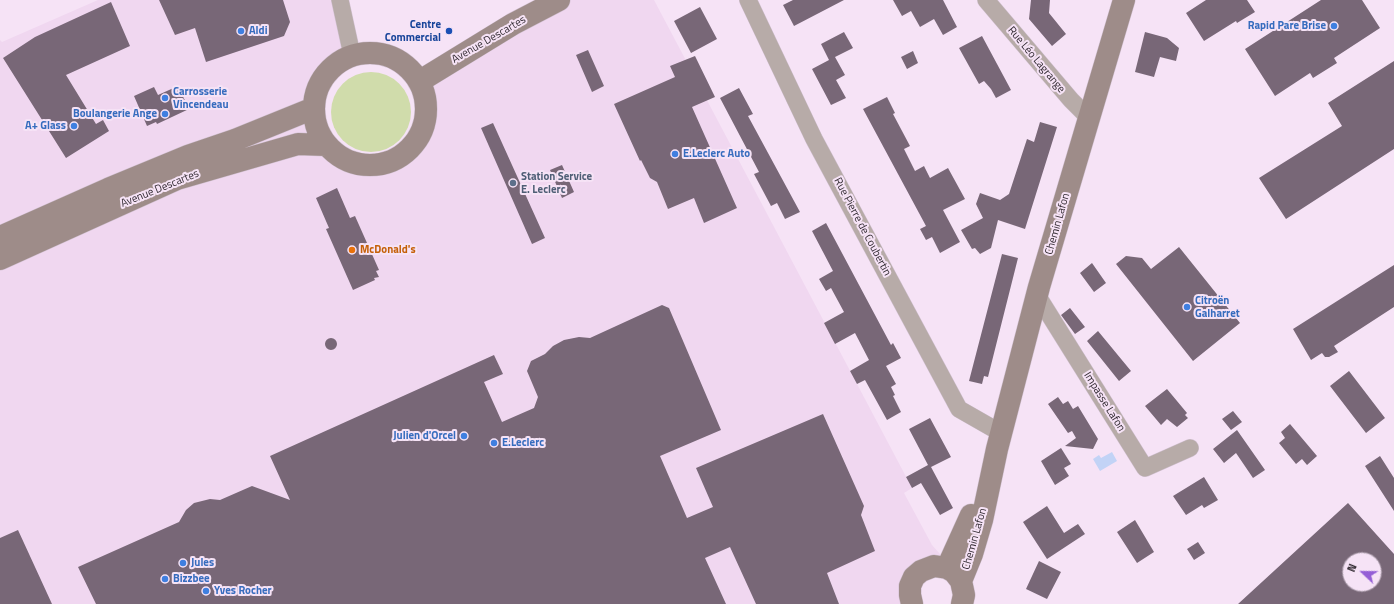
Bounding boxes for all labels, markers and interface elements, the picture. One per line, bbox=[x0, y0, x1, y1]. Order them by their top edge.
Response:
street label: Avenue Descartes bbox=[450, 13, 528, 67]
place label: Centre Commercial bbox=[385, 18, 441, 44]
place label: Rapid Pare Brise bbox=[1248, 19, 1326, 33]
marker: Rapid Pare Brise bbox=[1329, 21, 1339, 31]
place label: Aldi bbox=[249, 24, 267, 38]
street label: Rue Léo Lagrange bbox=[1004, 24, 1068, 96]
marker: Aldi bbox=[236, 26, 246, 36]
marker: Centre Commercial bbox=[444, 26, 454, 36]
place label: Carrosserie Vincendeau bbox=[173, 85, 228, 111]
marker: Carrosserie Vincendeau bbox=[160, 93, 170, 103]
place label: Boulangerie Ange bbox=[73, 107, 157, 121]
marker: Boulangerie Ange bbox=[160, 109, 170, 119]
place label: A+ Glass bbox=[25, 119, 66, 133]
marker: A+ Glass bbox=[69, 121, 79, 131]
place label: E.Leclerc Auto bbox=[683, 147, 750, 161]
marker: E.Leclerc Auto bbox=[670, 149, 680, 159]
street label: Avenue Descartes bbox=[119, 167, 201, 211]
place label: Station Service E. Leclerc bbox=[521, 170, 592, 196]
street label: Rue Pierre de Coubertin bbox=[831, 176, 893, 278]
marker: Station Service E. Leclerc bbox=[508, 178, 518, 188]
street label: Chemin Lafon bbox=[1043, 192, 1073, 256]
place label: McDonald's bbox=[360, 243, 416, 257]
marker: McDonald's bbox=[347, 245, 357, 255]
place label: Citroën Galharret bbox=[1195, 294, 1240, 320]
marker: Citroën Galharret bbox=[1182, 302, 1192, 312]
street label: Impasse Lafon bbox=[1081, 370, 1127, 434]
place label: Julien d'Orcel bbox=[393, 429, 456, 443]
marker: Julien d'Orcel bbox=[459, 431, 469, 441]
place label: E.Leclerc bbox=[502, 436, 544, 450]
marker: E.Leclerc bbox=[489, 438, 499, 448]
street label: Chemin Lafon bbox=[960, 507, 990, 571]
north arrow bbox=[1342, 552, 1382, 592]
place label: Jules bbox=[191, 556, 214, 570]
marker: Jules bbox=[178, 558, 188, 568]
text: N bbox=[1343, 561, 1361, 574]
place label: Bizzbee bbox=[173, 572, 210, 586]
marker: Bizzbee bbox=[160, 574, 170, 584]
place label: Yves Rocher bbox=[214, 584, 272, 598]
marker: Yves Rocher bbox=[201, 586, 211, 596]

